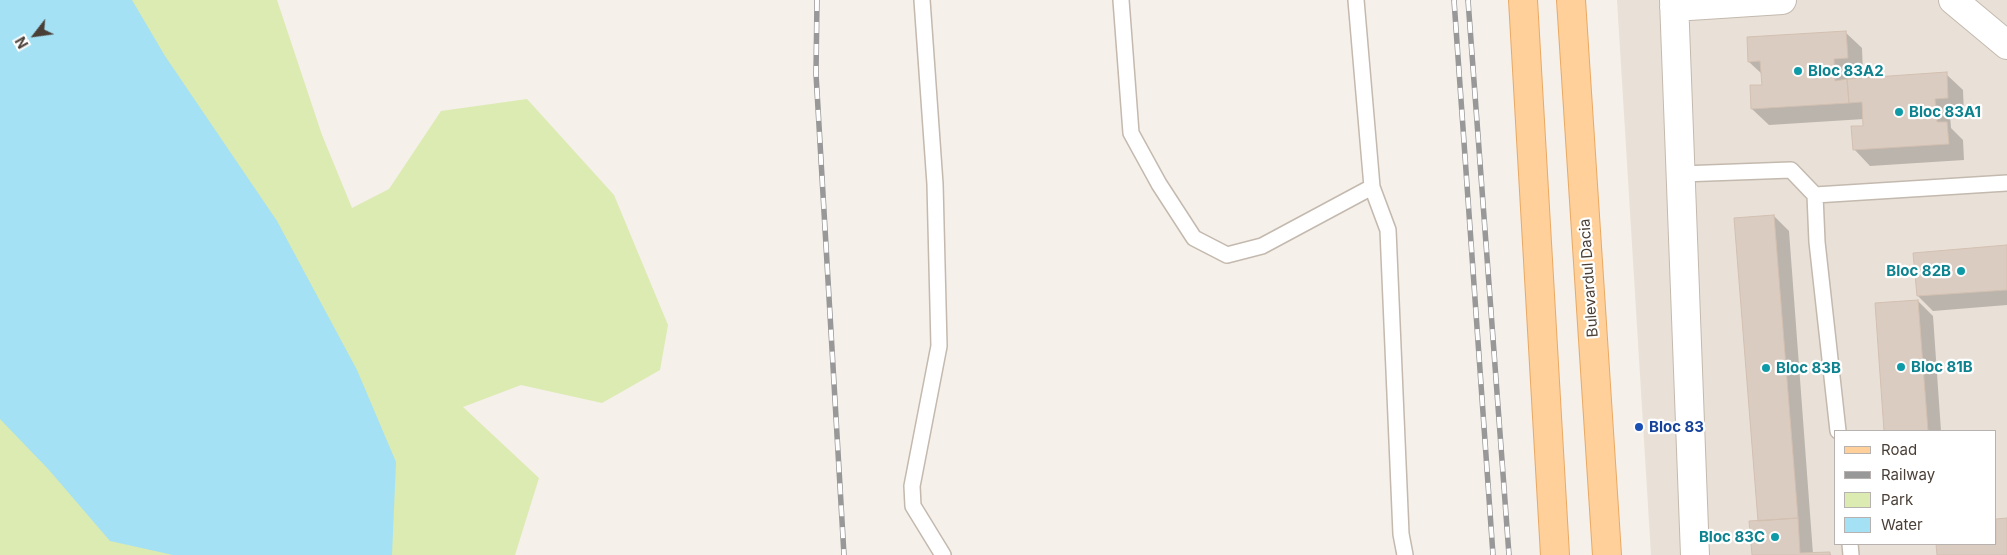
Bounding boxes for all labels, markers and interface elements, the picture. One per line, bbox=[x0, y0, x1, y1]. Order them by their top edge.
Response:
north arrow bbox=[10, 10, 60, 60]
text: N bbox=[12, 34, 32, 52]
place label: Bloc 83A2 bbox=[1808, 62, 1884, 80]
marker: Bloc 83A2 bbox=[1792, 65, 1804, 77]
place label: Bloc 83A1 bbox=[1909, 103, 1981, 121]
marker: Bloc 83A1 bbox=[1893, 106, 1905, 118]
street label: Bulevardul Dacia bbox=[1576, 218, 1602, 338]
place label: Bloc 82B bbox=[1886, 262, 1951, 280]
marker: Bloc 82B bbox=[1955, 265, 1967, 277]
place label: Bloc 81B bbox=[1911, 358, 1973, 376]
place label: Bloc 83B bbox=[1776, 359, 1841, 377]
marker: Bloc 81B bbox=[1895, 361, 1907, 373]
marker: Bloc 83B bbox=[1760, 362, 1772, 374]
place label: Bloc 83 bbox=[1649, 418, 1704, 436]
marker: Bloc 83 bbox=[1633, 421, 1645, 433]
legend bbox=[1834, 430, 1997, 545]
text: Road bbox=[1881, 440, 1917, 459]
text: Railway bbox=[1881, 465, 1935, 484]
text: Park bbox=[1881, 490, 1913, 509]
text: Water bbox=[1881, 515, 1923, 534]
place label: Bloc 83C bbox=[1699, 528, 1765, 546]
marker: Bloc 83C bbox=[1769, 531, 1781, 543]

